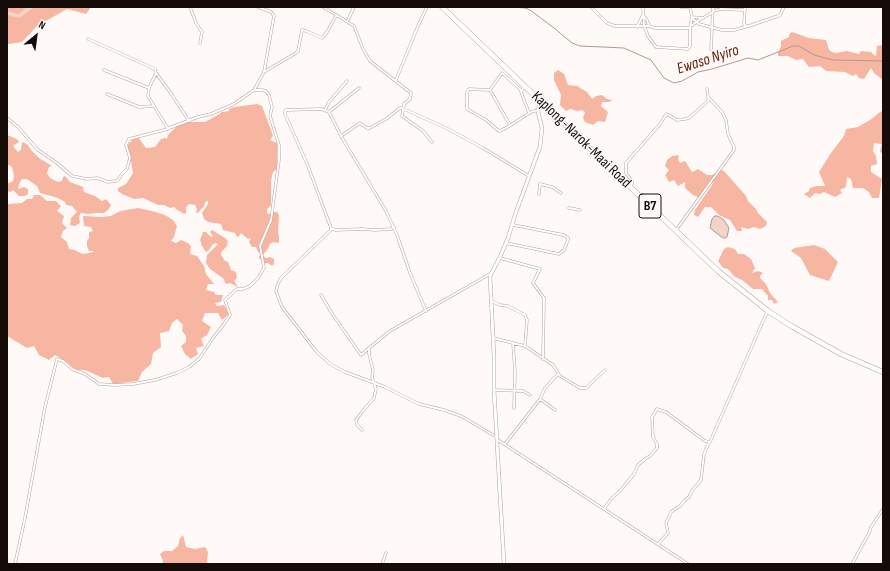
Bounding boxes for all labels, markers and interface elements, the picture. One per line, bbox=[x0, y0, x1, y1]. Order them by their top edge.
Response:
north arrow bbox=[16, 16, 56, 56]
text: N bbox=[36, 18, 48, 32]
water label: Ewaso Nyiro bbox=[675, 41, 741, 79]
street label: Kaplong-Narok-Maai Road bbox=[527, 88, 635, 192]
road number: B7 bbox=[639, 194, 661, 218]

